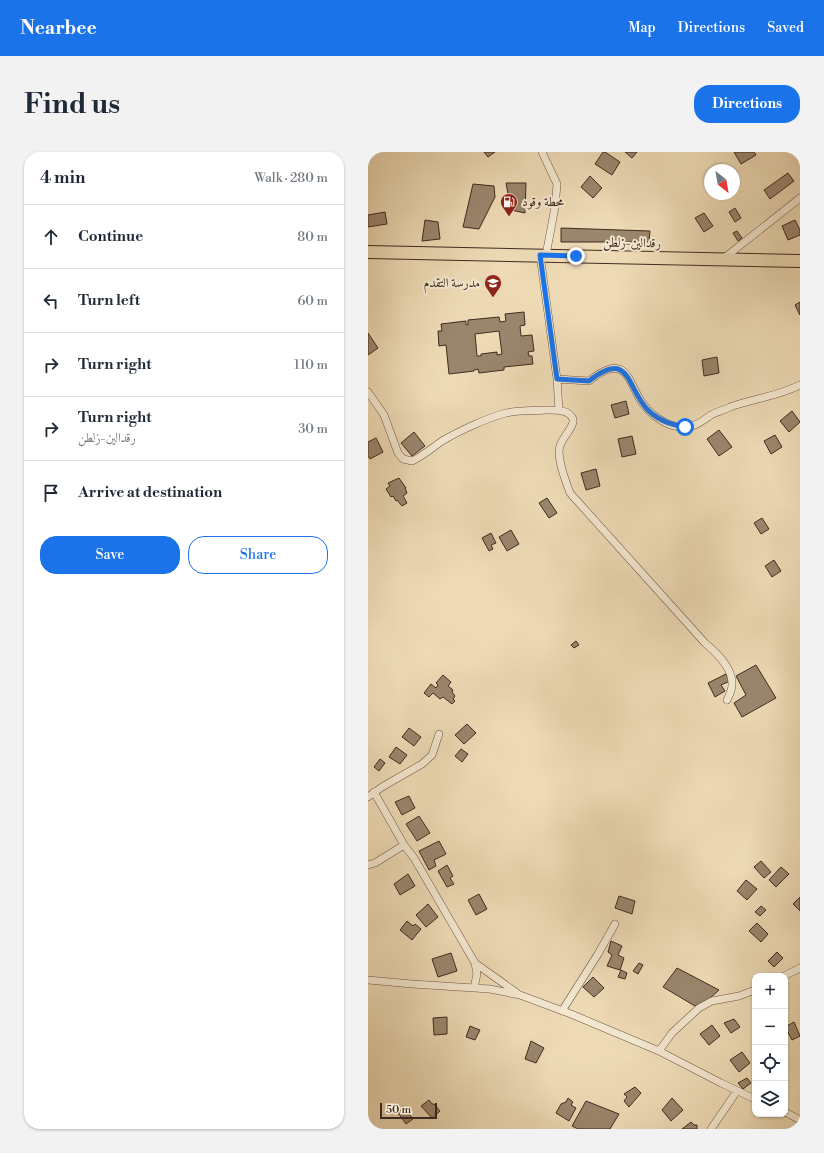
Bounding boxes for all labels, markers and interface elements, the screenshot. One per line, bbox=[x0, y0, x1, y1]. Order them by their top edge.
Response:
text: Nearbee bbox=[20, 16, 97, 40]
text: Map bbox=[628, 19, 656, 37]
text: Directions bbox=[678, 19, 745, 37]
text: Saved bbox=[767, 19, 804, 37]
button: Directions bbox=[694, 85, 800, 123]
text: Find us bbox=[24, 87, 120, 122]
north arrow bbox=[704, 164, 740, 200]
text: 4 min bbox=[40, 167, 85, 189]
text: Walk · 280 m bbox=[254, 170, 328, 186]
fuel station icon: محطة وقود bbox=[499, 192, 519, 217]
place label: محطة وقود bbox=[522, 194, 564, 210]
icon: ahead bbox=[40, 226, 62, 248]
text: Continue bbox=[78, 227, 143, 246]
text: 80 m bbox=[297, 229, 328, 245]
street label: رقدالين-زلطن bbox=[603, 234, 661, 253]
route end bbox=[567, 247, 585, 265]
school or university icon: مدرسة التقدم bbox=[483, 273, 503, 298]
place label: مدرسة التقدم bbox=[423, 275, 480, 294]
icon: left bbox=[40, 290, 62, 312]
text: Turn left bbox=[78, 291, 140, 310]
text: 60 m bbox=[297, 293, 328, 309]
icon: right bbox=[40, 354, 62, 376]
text: Turn right bbox=[78, 355, 152, 374]
text: 110 m bbox=[294, 357, 328, 373]
text: Turn right bbox=[78, 408, 152, 427]
icon: right bbox=[40, 418, 62, 440]
route start bbox=[676, 418, 694, 436]
text: 30 m bbox=[298, 421, 328, 437]
text: رقدالين-زلطن bbox=[78, 430, 136, 446]
icon: arrive bbox=[40, 482, 62, 504]
text: Arrive at destination bbox=[78, 483, 222, 502]
button: Save bbox=[40, 536, 180, 574]
button: Share bbox=[188, 536, 328, 574]
map controls bbox=[752, 973, 788, 1117]
button: + bbox=[752, 973, 788, 1009]
button: − bbox=[752, 1009, 788, 1045]
button: locate bbox=[752, 1045, 788, 1081]
button: layers bbox=[752, 1081, 788, 1117]
scale bar bbox=[380, 1101, 437, 1120]
text: 50 m bbox=[386, 1103, 411, 1117]

